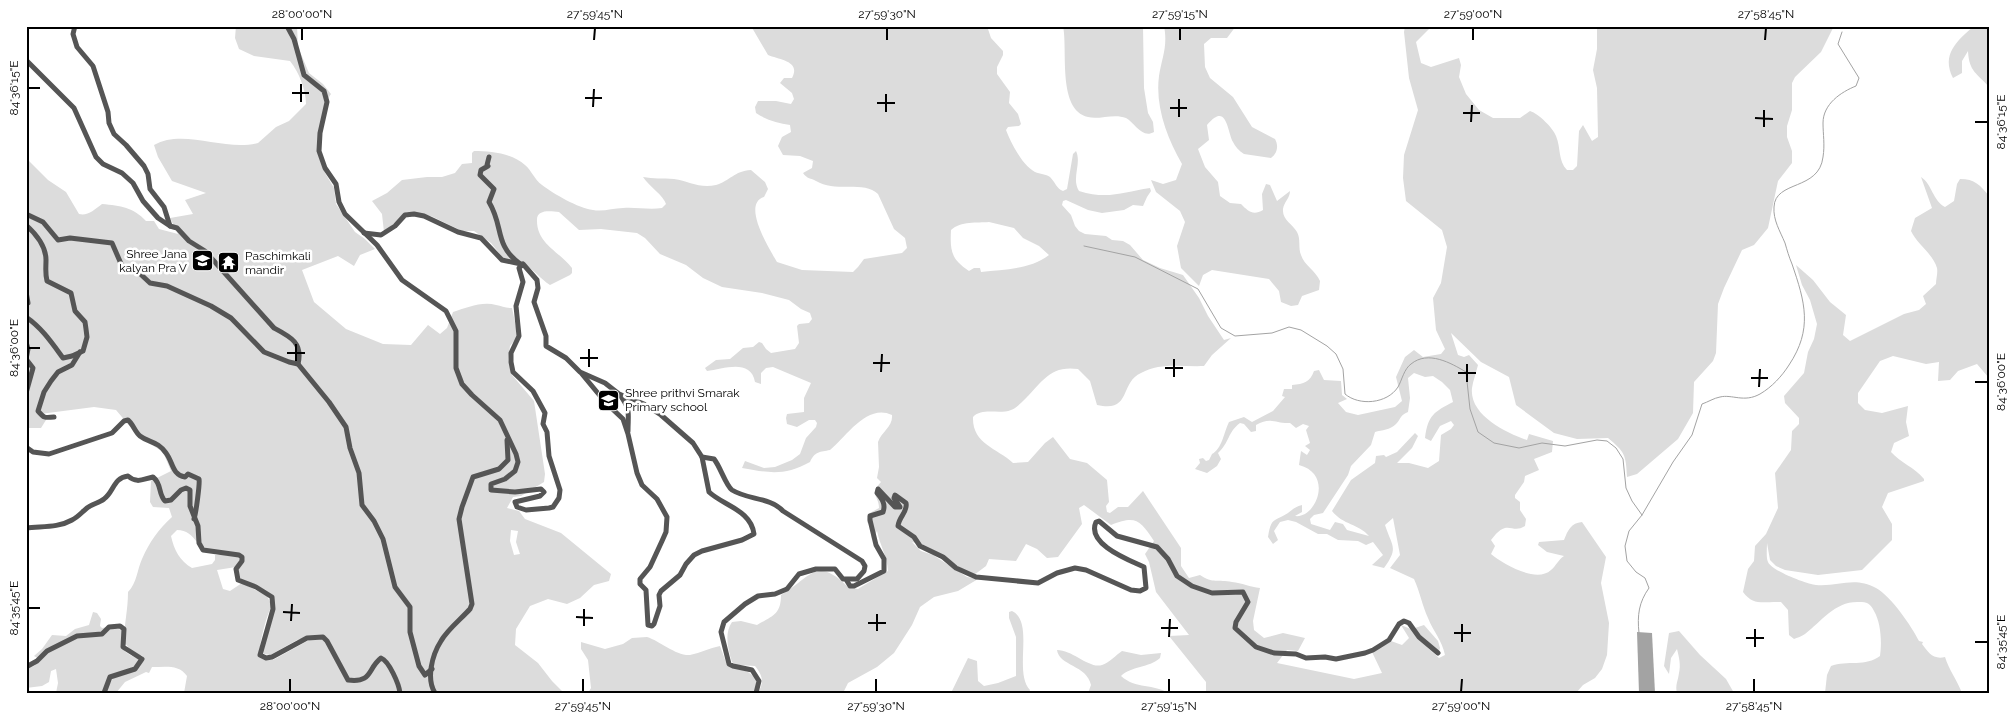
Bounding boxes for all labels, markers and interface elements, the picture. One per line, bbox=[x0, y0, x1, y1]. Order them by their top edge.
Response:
text: 28°00'00"N bbox=[272, 7, 332, 21]
text: 27°59'45"N bbox=[567, 7, 623, 21]
text: 27°59'30"N bbox=[858, 7, 916, 21]
text: 27°59'15"N bbox=[1152, 7, 1208, 21]
text: 27°59'00"N bbox=[1444, 7, 1502, 21]
text: 27°58'45"N bbox=[1738, 7, 1794, 21]
text: 84°36'15"E bbox=[7, 61, 21, 115]
text: 84°36'15"E bbox=[1994, 95, 2008, 149]
place label: Shree Jana kalyan Pra V bbox=[119, 247, 187, 275]
school or university icon: Shree Jana kalyan Pra V bbox=[191, 249, 215, 273]
place label: Paschimkali mandir bbox=[245, 249, 311, 277]
temple icon: Paschimkali mandir bbox=[217, 251, 241, 275]
text: 84°36'00"E bbox=[7, 319, 21, 377]
text: 84°36'00"E bbox=[1994, 353, 2008, 411]
place label: Shree prithvi Smarak Primary school bbox=[625, 386, 740, 414]
school or university icon: Shree prithvi Smarak Primary school bbox=[597, 388, 621, 412]
text: 84°35'45"E bbox=[7, 581, 21, 635]
text: 84°35'45"E bbox=[1994, 615, 2008, 669]
text: 28°00'00"N bbox=[260, 699, 320, 713]
text: 27°59'45"N bbox=[555, 699, 611, 713]
text: 27°59'30"N bbox=[847, 699, 905, 713]
text: 27°59'15"N bbox=[1141, 699, 1197, 713]
text: 27°59'00"N bbox=[1432, 699, 1490, 713]
text: 27°58'45"N bbox=[1726, 699, 1782, 713]

